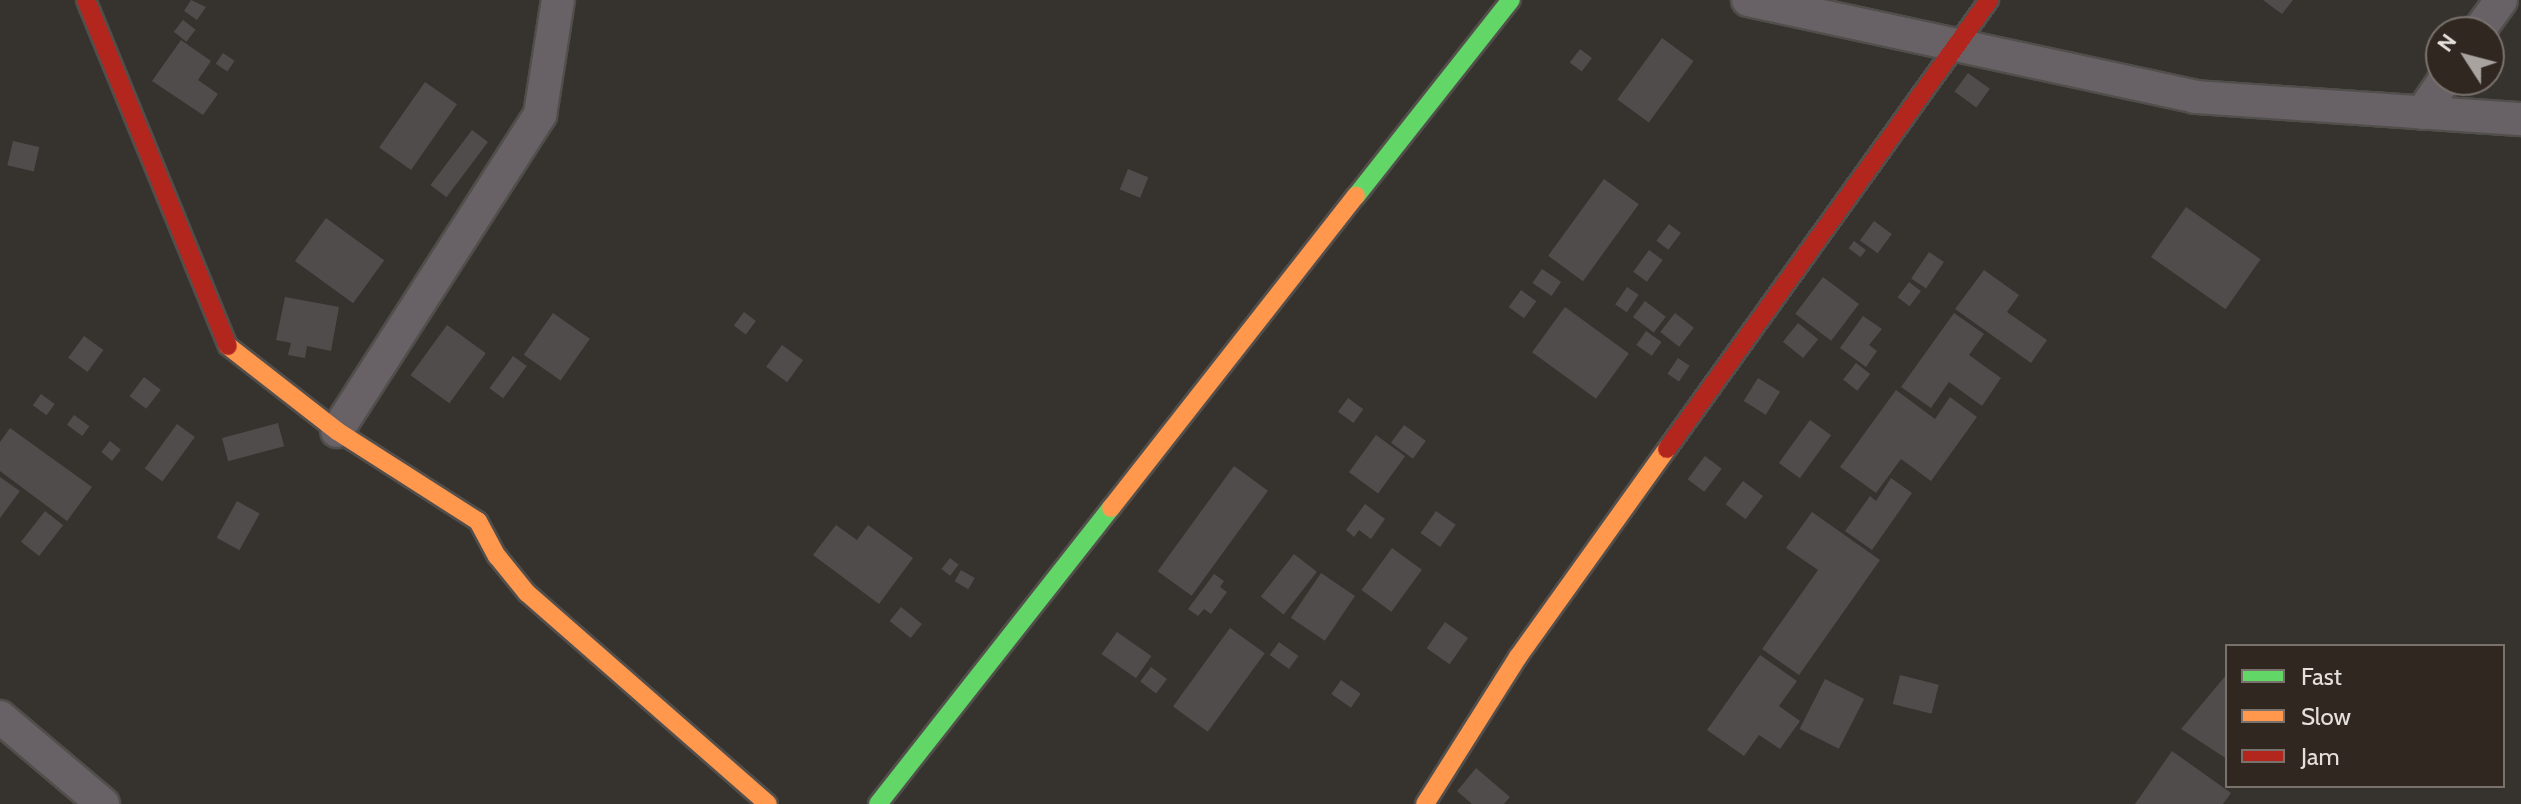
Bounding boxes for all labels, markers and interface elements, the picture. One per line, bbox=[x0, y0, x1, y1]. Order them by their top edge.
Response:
north arrow bbox=[2425, 16, 2505, 96]
text: N bbox=[2431, 29, 2462, 57]
legend bbox=[2225, 644, 2505, 788]
text: Fast bbox=[2301, 662, 2342, 691]
text: Slow bbox=[2301, 702, 2351, 731]
text: Jam bbox=[2301, 742, 2339, 771]

